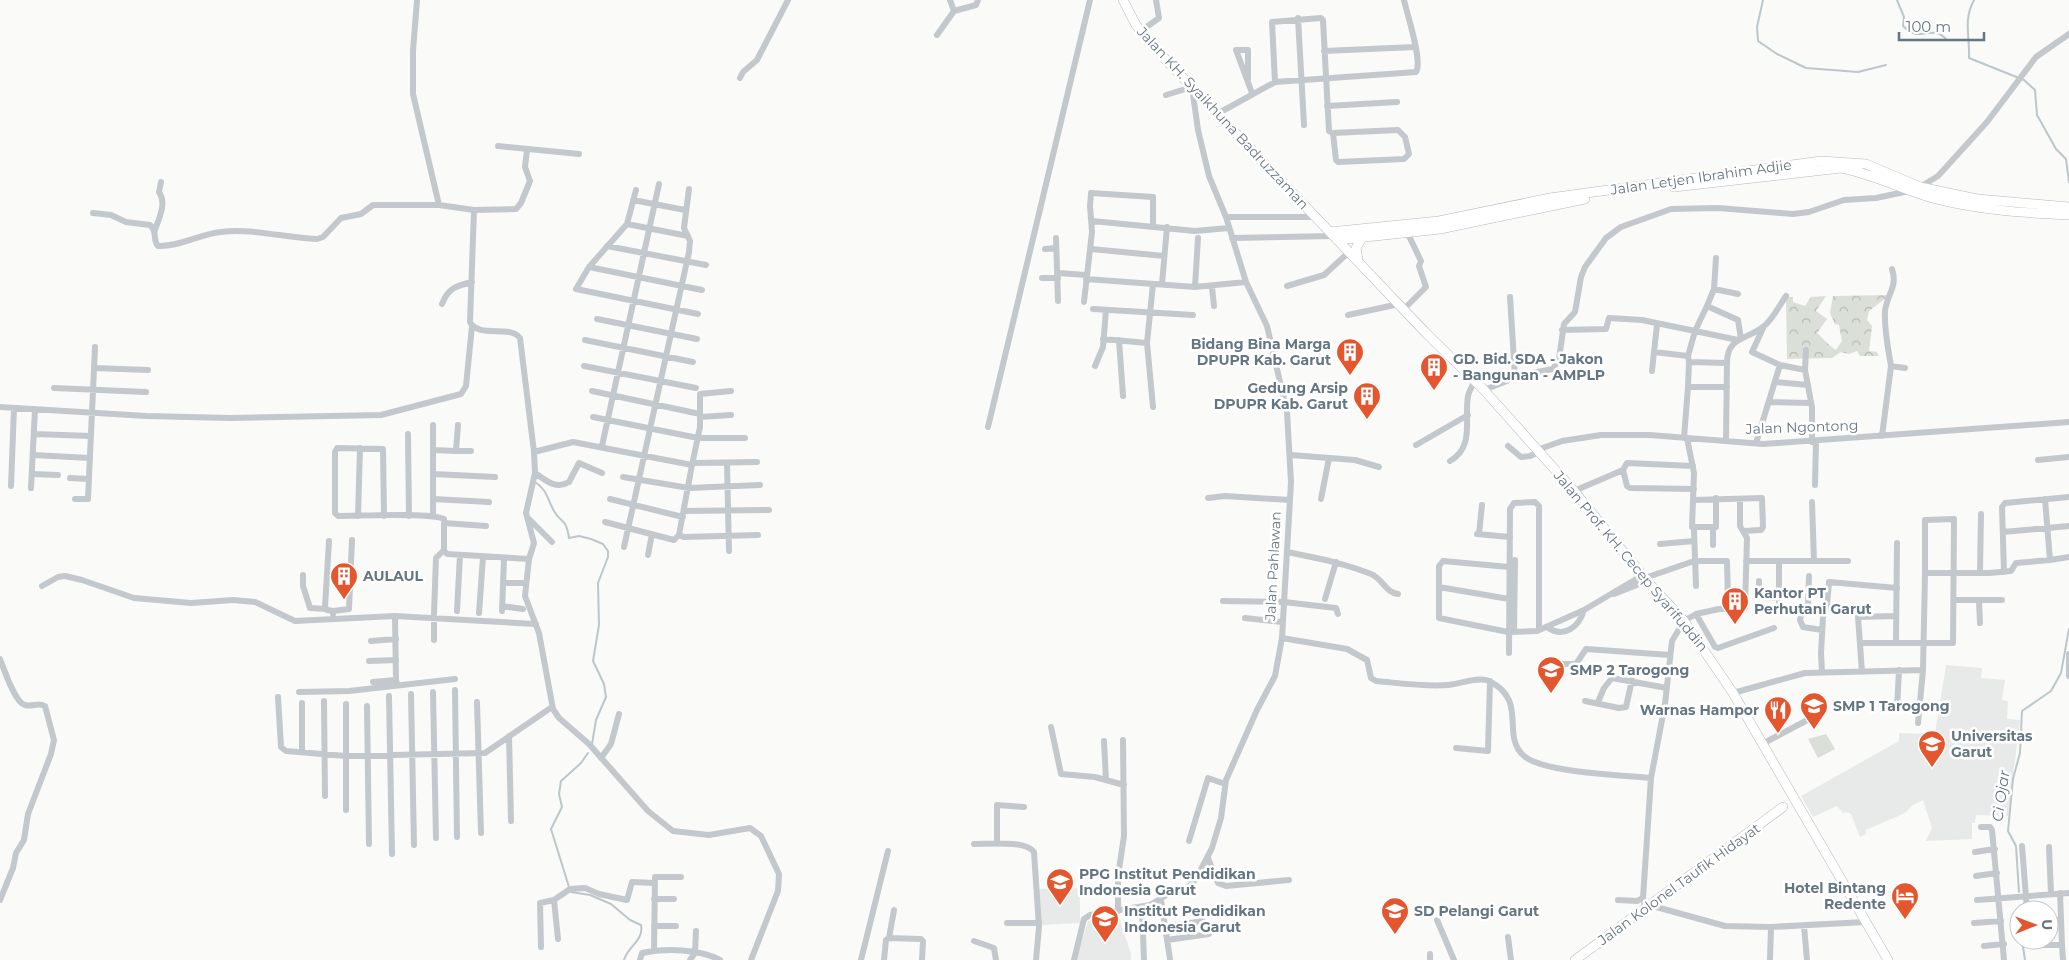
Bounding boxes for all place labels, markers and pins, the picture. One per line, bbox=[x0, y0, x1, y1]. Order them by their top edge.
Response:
place label: Bidang Bina Marga DPUPR Kab. Garut bbox=[1191, 335, 1331, 369]
building icon: Bidang Bina Marga DPUPR Kab. Garut bbox=[1335, 337, 1365, 376]
place label: GD. Bid. SDA - Jakon - Bangunan - AMPLP bbox=[1453, 350, 1605, 384]
building icon: GD. Bid. SDA - Jakon - Bangunan - AMPLP bbox=[1419, 352, 1449, 391]
place label: Gedung Arsip DPUPR Kab. Garut bbox=[1214, 379, 1348, 413]
building icon: Gedung Arsip DPUPR Kab. Garut bbox=[1352, 381, 1382, 420]
building icon: AULAUL bbox=[329, 561, 359, 600]
place label: AULAUL bbox=[362, 567, 424, 585]
place label: Kantor PT Perhutani Garut bbox=[1754, 584, 1872, 618]
building icon: Kantor PT Perhutani Garut bbox=[1720, 586, 1750, 625]
school or university icon: SMP 2 Tarogong bbox=[1536, 655, 1566, 694]
place label: SMP 2 Tarogong bbox=[1570, 661, 1689, 679]
school or university icon: SMP 1 Tarogong bbox=[1799, 691, 1829, 730]
restaurant icon: Warnas Hampor bbox=[1763, 695, 1793, 734]
place label: SMP 1 Tarogong bbox=[1833, 697, 1949, 715]
place label: Warnas Hampor bbox=[1640, 701, 1759, 719]
place label: Universitas Garut bbox=[1951, 727, 2033, 761]
school or university icon: Universitas Garut bbox=[1917, 729, 1947, 768]
place label: PPG Institut Pendidikan Indonesia Garut bbox=[1079, 865, 1256, 899]
school or university icon: PPG Institut Pendidikan Indonesia Garut bbox=[1045, 867, 1075, 906]
place label: Hotel Bintang Redente bbox=[1784, 879, 1886, 913]
hotel icon: Hotel Bintang Redente bbox=[1890, 881, 1920, 920]
school or university icon: SD Pelangi Garut bbox=[1380, 896, 1410, 935]
place label: Institut Pendidikan Indonesia Garut bbox=[1124, 902, 1266, 936]
place label: SD Pelangi Garut bbox=[1414, 902, 1539, 920]
school or university icon: Institut Pendidikan Indonesia Garut bbox=[1090, 904, 1120, 943]

